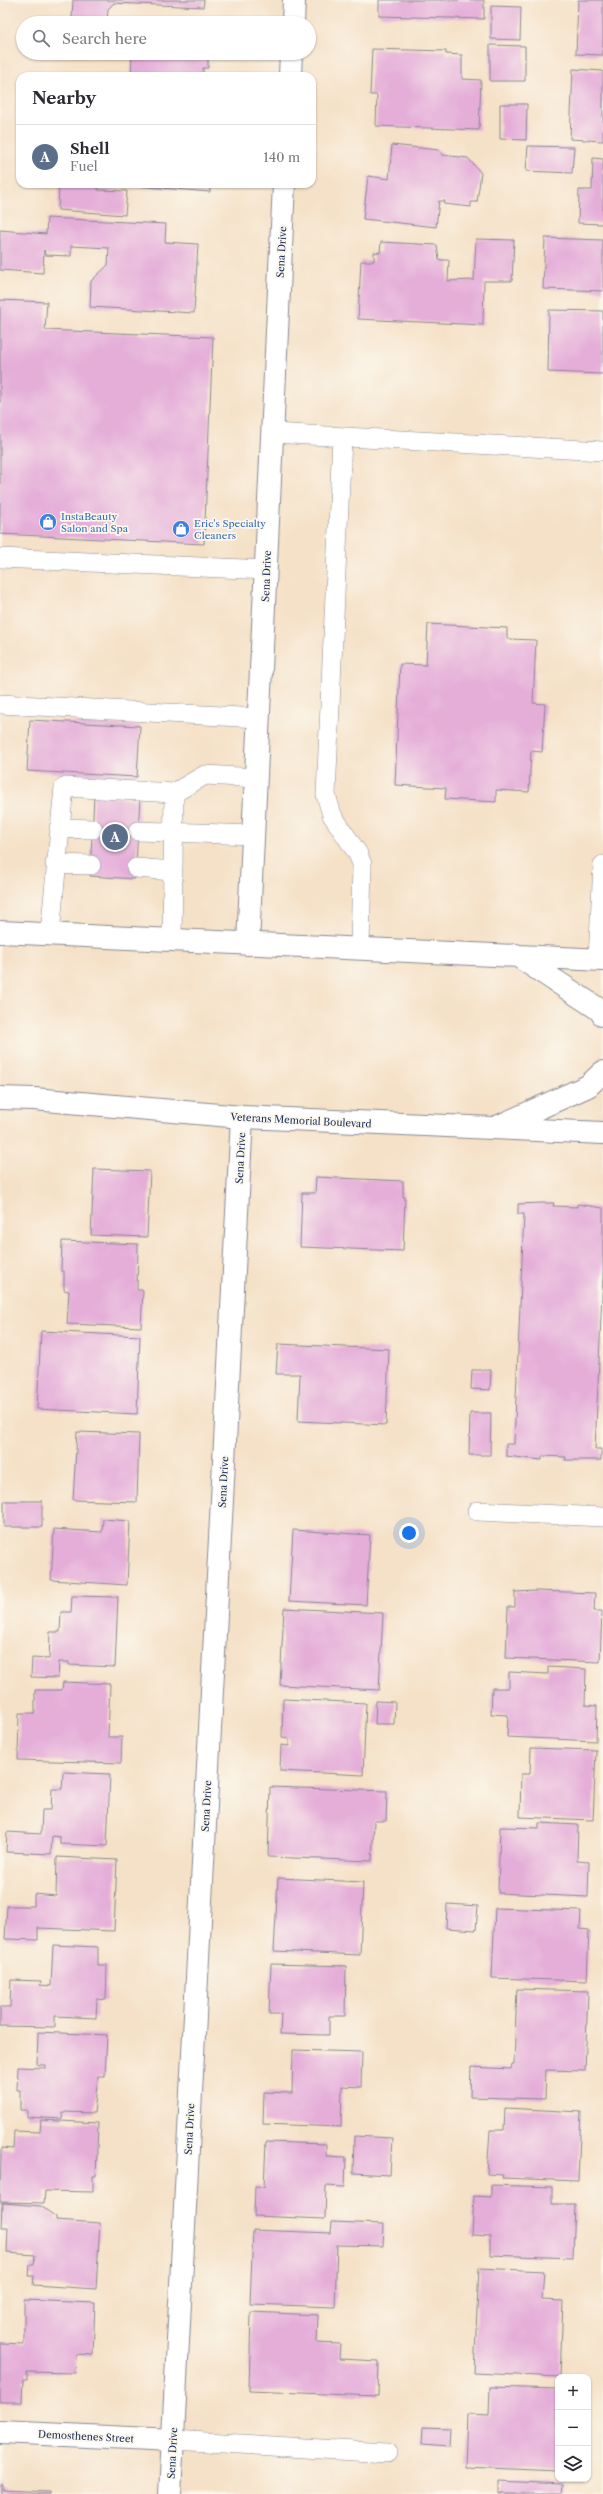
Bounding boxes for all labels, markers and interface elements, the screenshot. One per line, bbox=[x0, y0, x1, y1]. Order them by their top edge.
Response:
search box bbox=[16, 16, 316, 60]
icon: search bbox=[30, 27, 52, 49]
text: Search here bbox=[62, 29, 147, 48]
text: Nearby bbox=[32, 88, 96, 108]
text: Shell bbox=[70, 139, 109, 158]
text: A bbox=[40, 149, 50, 165]
text: 140 m bbox=[263, 149, 300, 165]
text: Fuel bbox=[70, 158, 98, 174]
street label: Sena Drive bbox=[274, 225, 289, 278]
place label: InstaBeauty Salon and Spa bbox=[61, 510, 129, 535]
shop icon: InstaBeauty Salon and Spa bbox=[38, 512, 58, 532]
place label: Eric's Specialty Cleaners bbox=[194, 517, 266, 542]
shop icon: Eric's Specialty Cleaners bbox=[171, 519, 191, 539]
street label: Sena Drive bbox=[259, 550, 274, 602]
pin: A bbox=[102, 822, 128, 852]
street label: Veterans Memorial Boulevard bbox=[229, 1110, 372, 1131]
street label: Sena Drive bbox=[233, 1131, 248, 1184]
street label: Sena Drive bbox=[216, 1455, 231, 1508]
your location bbox=[399, 1523, 419, 1543]
street label: Sena Drive bbox=[199, 1779, 214, 1832]
street label: Sena Drive bbox=[182, 2102, 197, 2155]
map controls bbox=[555, 2374, 591, 2482]
button: + bbox=[555, 2374, 591, 2410]
button: − bbox=[555, 2410, 591, 2446]
street label: Sena Drive bbox=[165, 2426, 180, 2479]
street label: Demosthenes Street bbox=[38, 2427, 135, 2446]
button: layers bbox=[555, 2446, 591, 2482]

